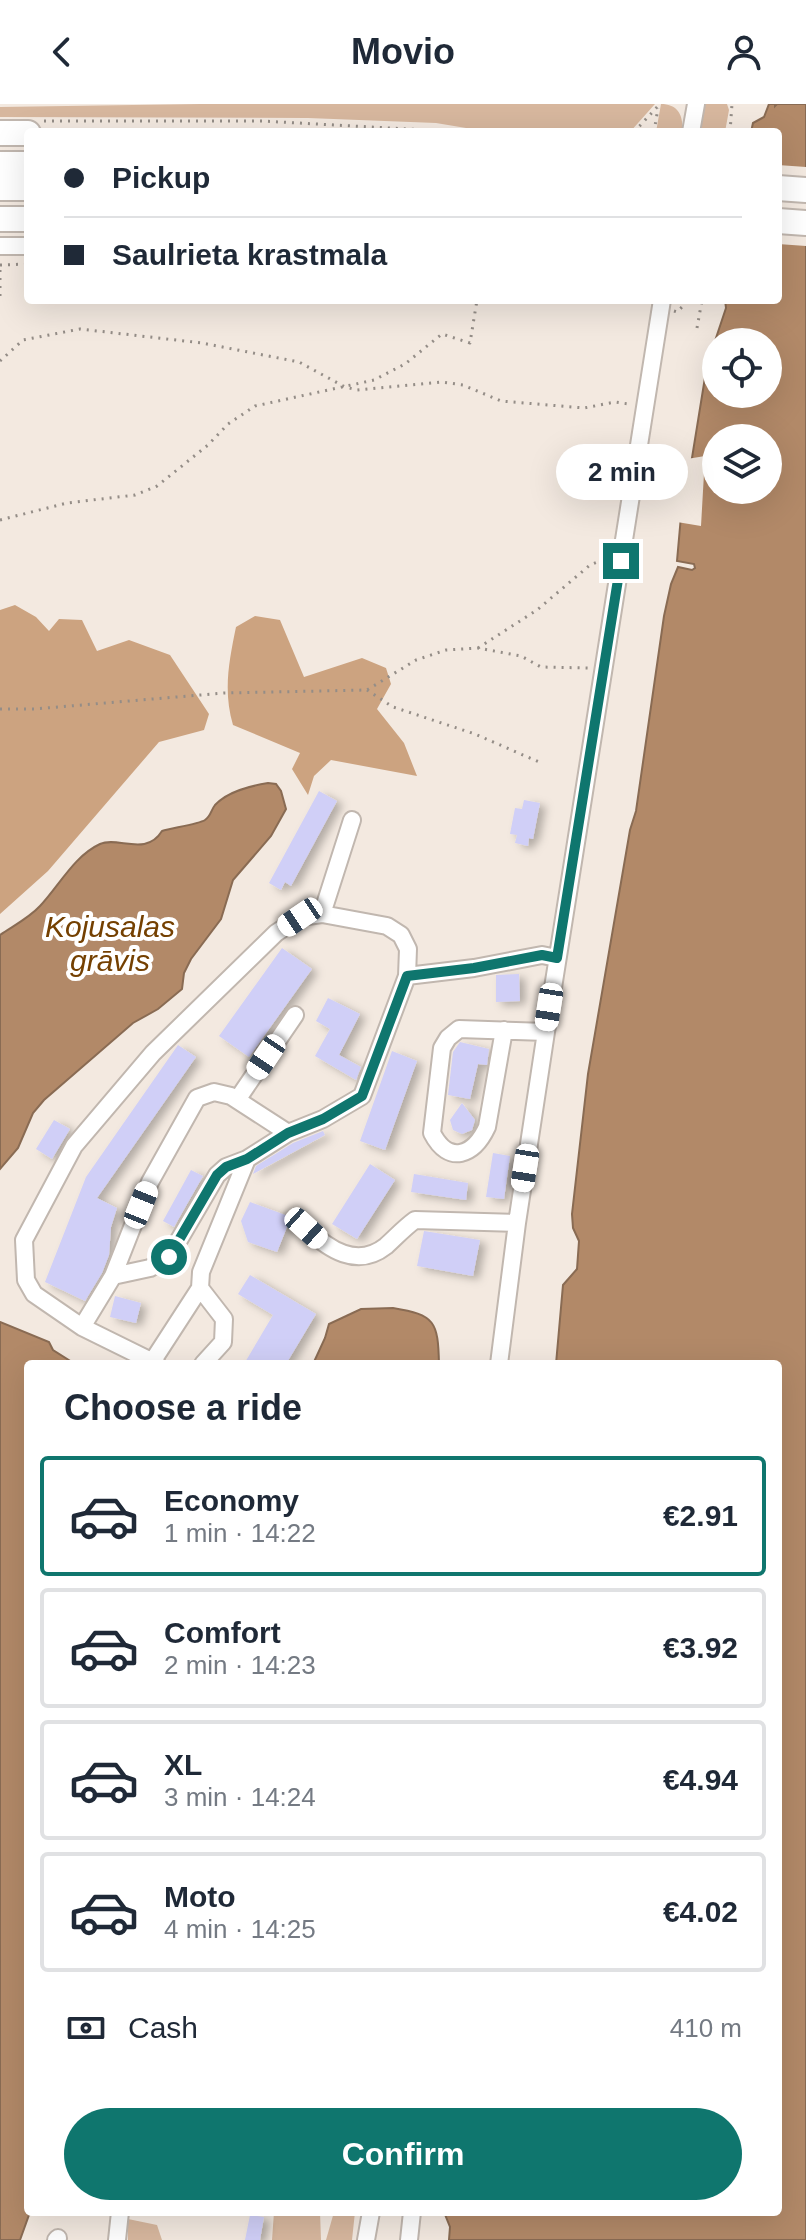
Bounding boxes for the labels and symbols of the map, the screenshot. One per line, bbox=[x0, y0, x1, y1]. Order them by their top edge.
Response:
callout: 2 min bbox=[555, 445, 687, 501]
route end bbox=[603, 543, 639, 579]
car bbox=[273, 894, 327, 940]
water label: Kojusalas grāvis bbox=[45, 910, 175, 977]
car bbox=[533, 981, 565, 1033]
car bbox=[243, 1030, 289, 1084]
car bbox=[509, 1142, 541, 1194]
car bbox=[121, 1178, 161, 1232]
car bbox=[280, 1203, 332, 1253]
route start bbox=[151, 1239, 187, 1275]

